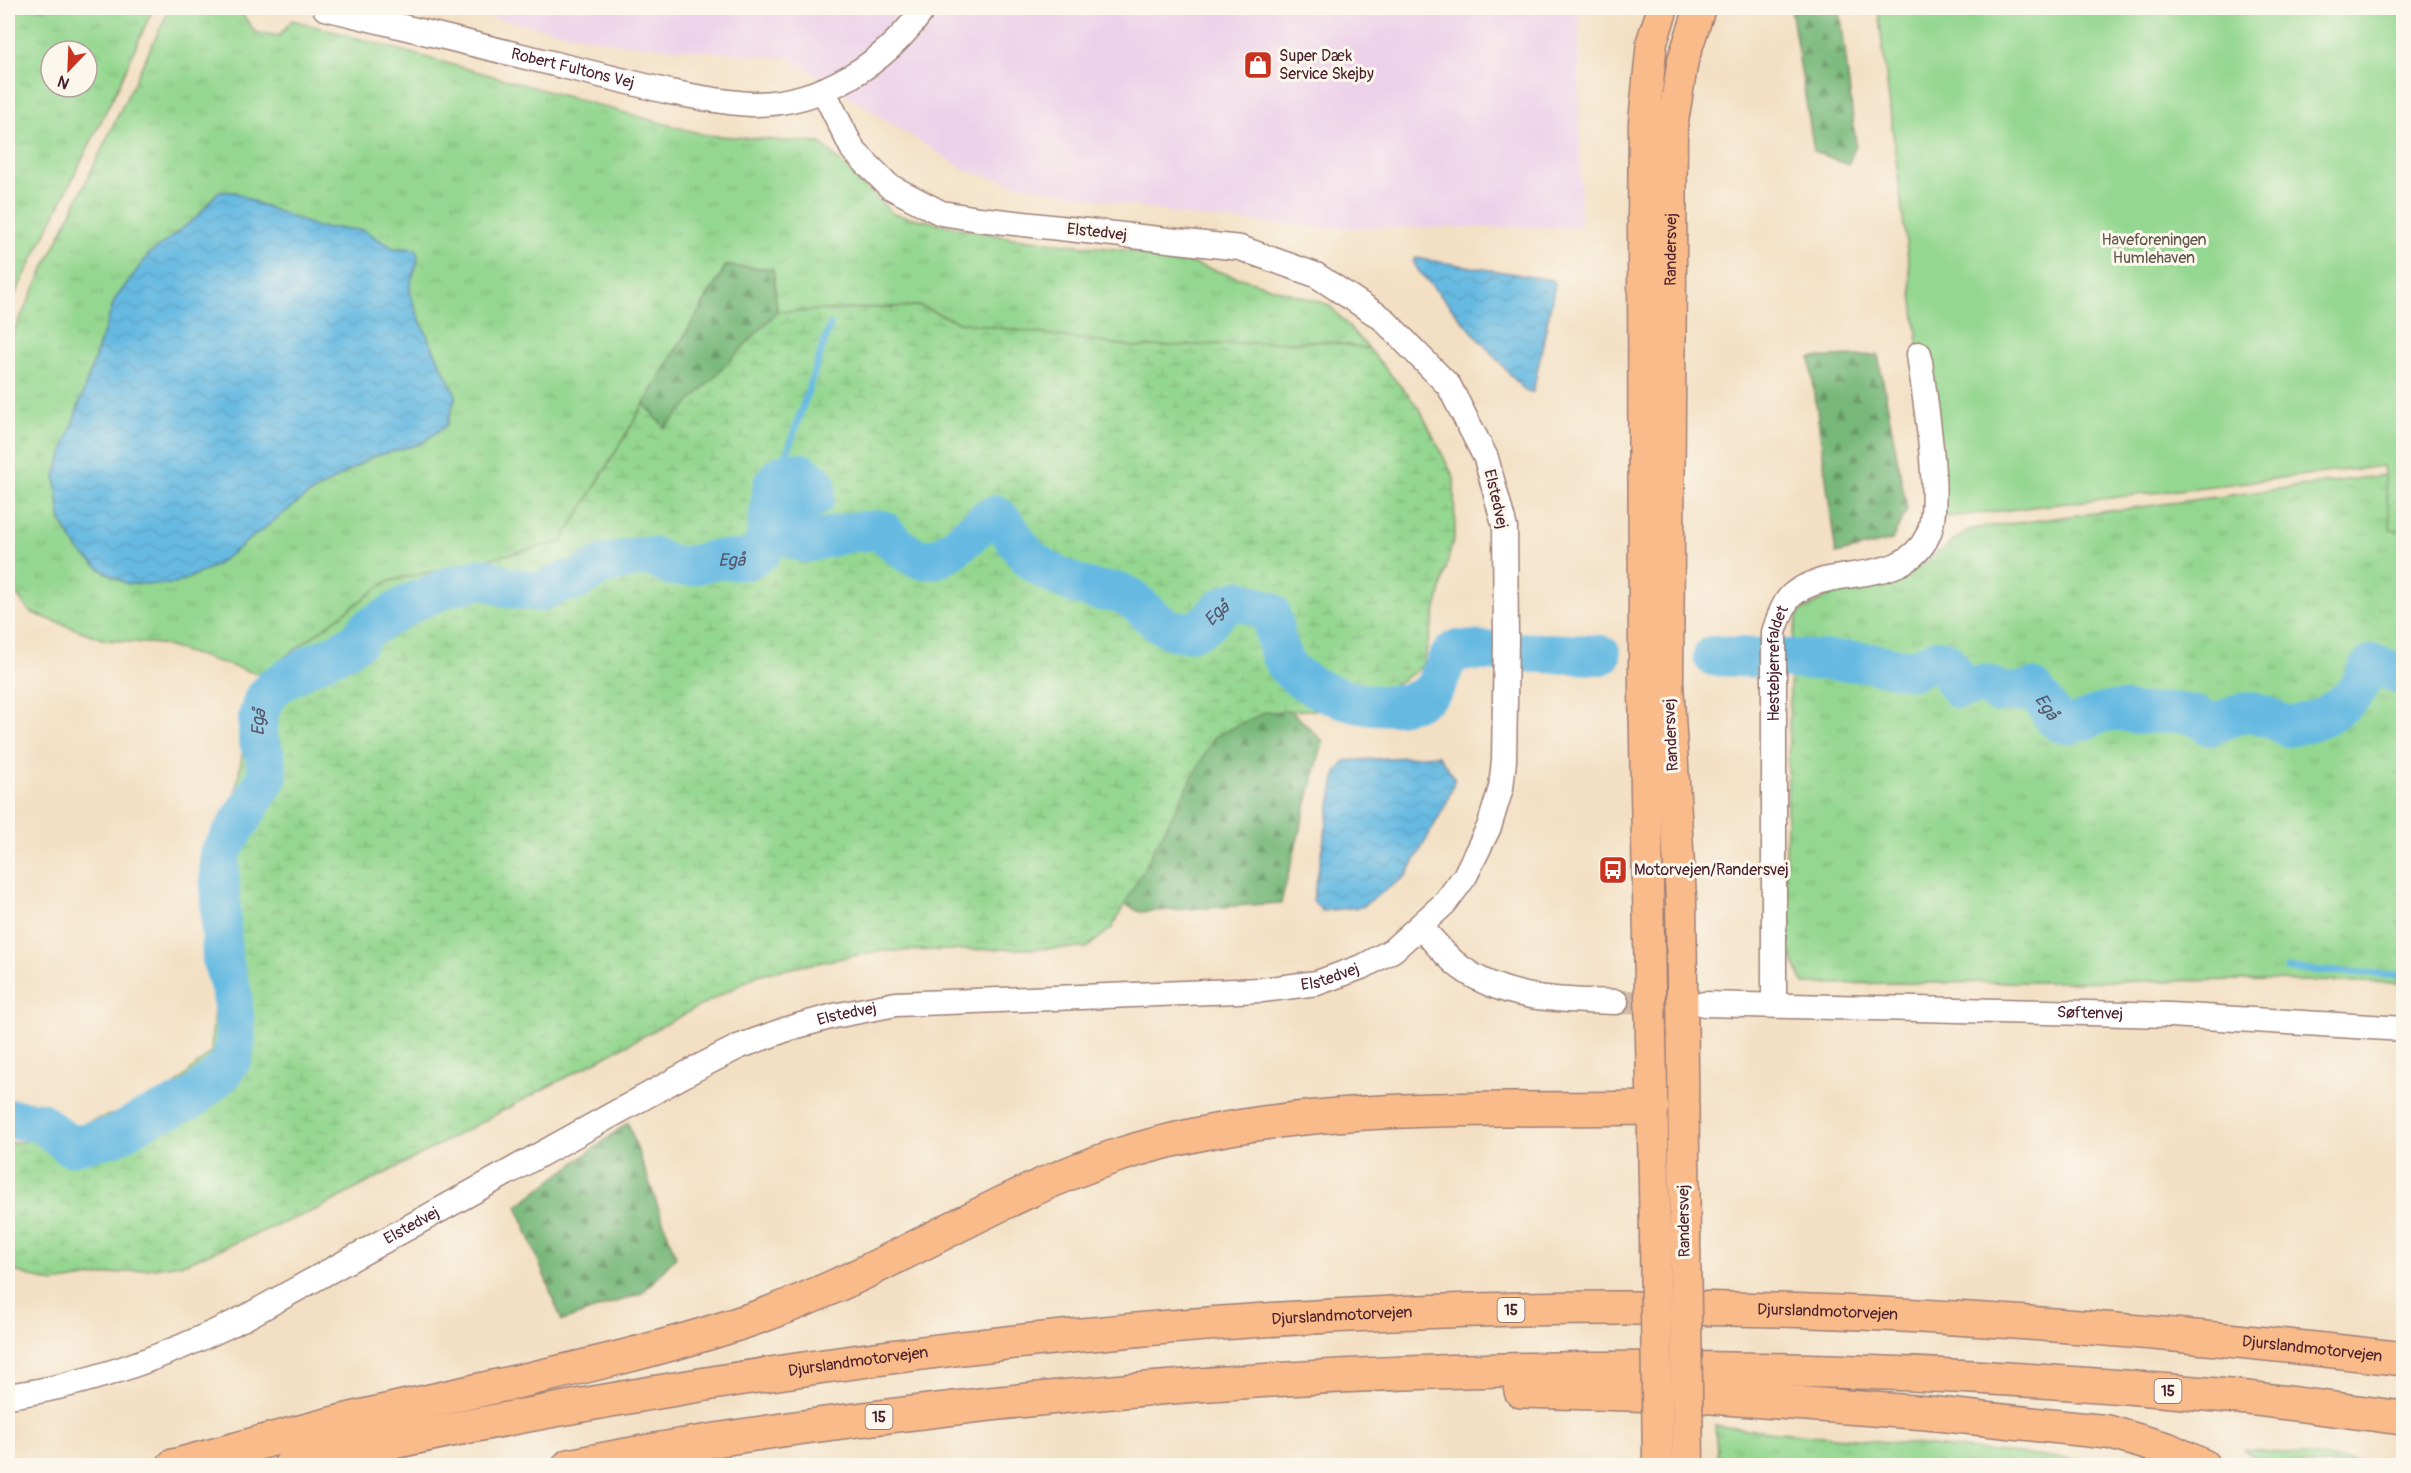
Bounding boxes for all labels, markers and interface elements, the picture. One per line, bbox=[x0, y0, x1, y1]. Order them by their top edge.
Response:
north arrow bbox=[39, 39, 99, 99]
street label: Robert Fultons Vej bbox=[509, 44, 636, 93]
place label: Super Dæk Service Skejby bbox=[1279, 46, 1374, 84]
shop icon: Super Dæk Service Skejby bbox=[1242, 49, 1274, 81]
text: N bbox=[54, 70, 72, 93]
street label: Randersvej bbox=[1661, 213, 1681, 286]
street label: Elstedvej bbox=[1066, 219, 1128, 245]
park label: Haveforeningen Humlehaven bbox=[2101, 230, 2207, 268]
street label: Elstedvej bbox=[1479, 467, 1513, 531]
water label: Egå bbox=[718, 549, 747, 572]
water label: Egå bbox=[1199, 594, 1234, 631]
street label: Hestebjerrefaldet bbox=[1764, 602, 1793, 721]
water label: Egå bbox=[2030, 689, 2065, 726]
street label: Randersvej bbox=[1659, 698, 1683, 772]
water label: Egå bbox=[247, 705, 272, 736]
bus stop icon: Motorvejen/Randersvej bbox=[1597, 854, 1629, 886]
place label: Motorvejen/Randersvej bbox=[1634, 860, 1789, 880]
street label: Elstedvej bbox=[1300, 959, 1362, 995]
street label: Elstedvej bbox=[815, 998, 878, 1030]
street label: Søftenvej bbox=[2057, 1002, 2123, 1024]
street label: Randersvej bbox=[1673, 1184, 1695, 1258]
street label: Elstedvej bbox=[380, 1202, 443, 1249]
road number: 15 bbox=[1498, 1298, 1524, 1322]
street label: Djurslandmotorvejen bbox=[1757, 1299, 1899, 1325]
street label: Djurslandmotorvejen bbox=[1271, 1302, 1413, 1330]
street label: Djurslandmotorvejen bbox=[2241, 1331, 2383, 1366]
street label: Djurslandmotorvejen bbox=[787, 1342, 929, 1381]
road number: 15 bbox=[2154, 1379, 2182, 1403]
road number: 15 bbox=[866, 1405, 892, 1429]

